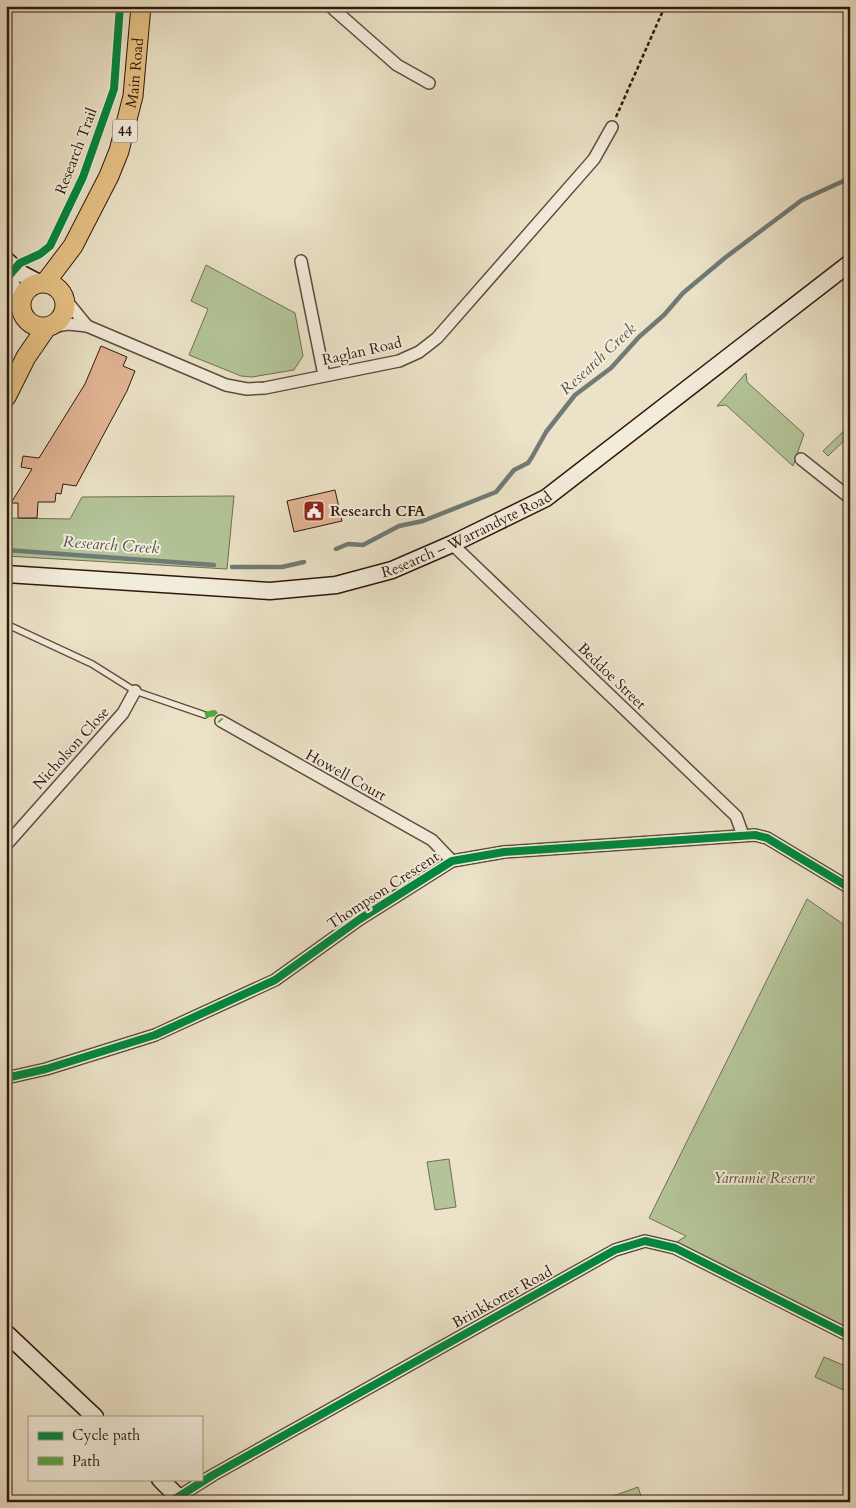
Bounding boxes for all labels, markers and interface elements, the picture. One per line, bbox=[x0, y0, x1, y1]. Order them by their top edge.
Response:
street label: Main Road bbox=[120, 37, 148, 110]
street label: Research Trail bbox=[50, 105, 102, 197]
road number: 44 bbox=[112, 120, 138, 142]
water label: Research Creek bbox=[555, 318, 641, 400]
street label: Raglan Road bbox=[320, 332, 404, 370]
street label: Research – Warrandyte Road bbox=[379, 487, 556, 582]
public building icon: Research CFA bbox=[302, 499, 326, 523]
place label: Research CFA bbox=[330, 501, 426, 521]
water label: Research Creek bbox=[62, 531, 160, 559]
street label: Beddoe Street bbox=[573, 638, 651, 714]
street label: Nicholson Close bbox=[28, 702, 114, 794]
street label: Howell Court bbox=[302, 745, 390, 805]
street label: Thompson Crescent bbox=[323, 846, 443, 934]
park label: Yarramie Reserve bbox=[713, 1168, 815, 1188]
street label: Brinkkotter Road bbox=[448, 1261, 556, 1333]
legend bbox=[28, 1416, 202, 1480]
text: Cycle path bbox=[72, 1425, 141, 1445]
text: Path bbox=[72, 1451, 101, 1471]

